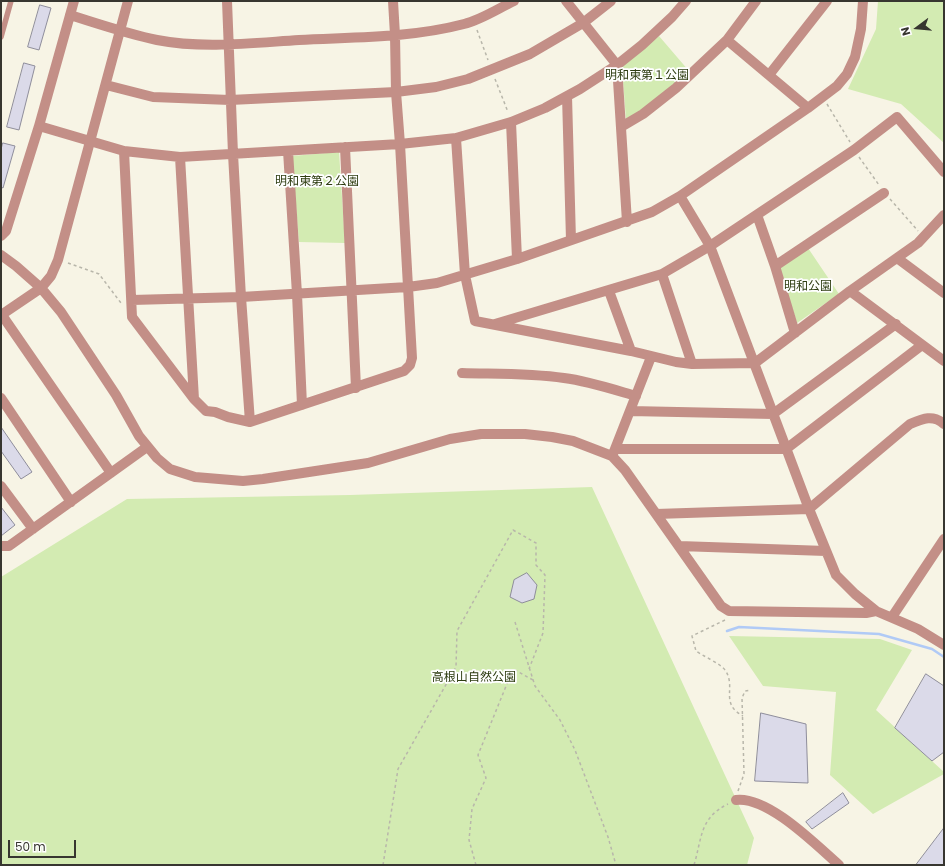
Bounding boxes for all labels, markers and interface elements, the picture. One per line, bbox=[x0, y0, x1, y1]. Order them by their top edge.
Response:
north arrow bbox=[897, 8, 937, 48]
text: N bbox=[897, 25, 914, 37]
park label: 明和東第１公園 bbox=[605, 69, 689, 83]
park label: 明和東第２公園 bbox=[275, 175, 359, 189]
park label: 明和公園 bbox=[784, 280, 832, 294]
park label: 高根山自然公園 bbox=[432, 671, 516, 685]
scale bar bbox=[10, 832, 78, 858]
text: 50 m bbox=[15, 838, 46, 855]

